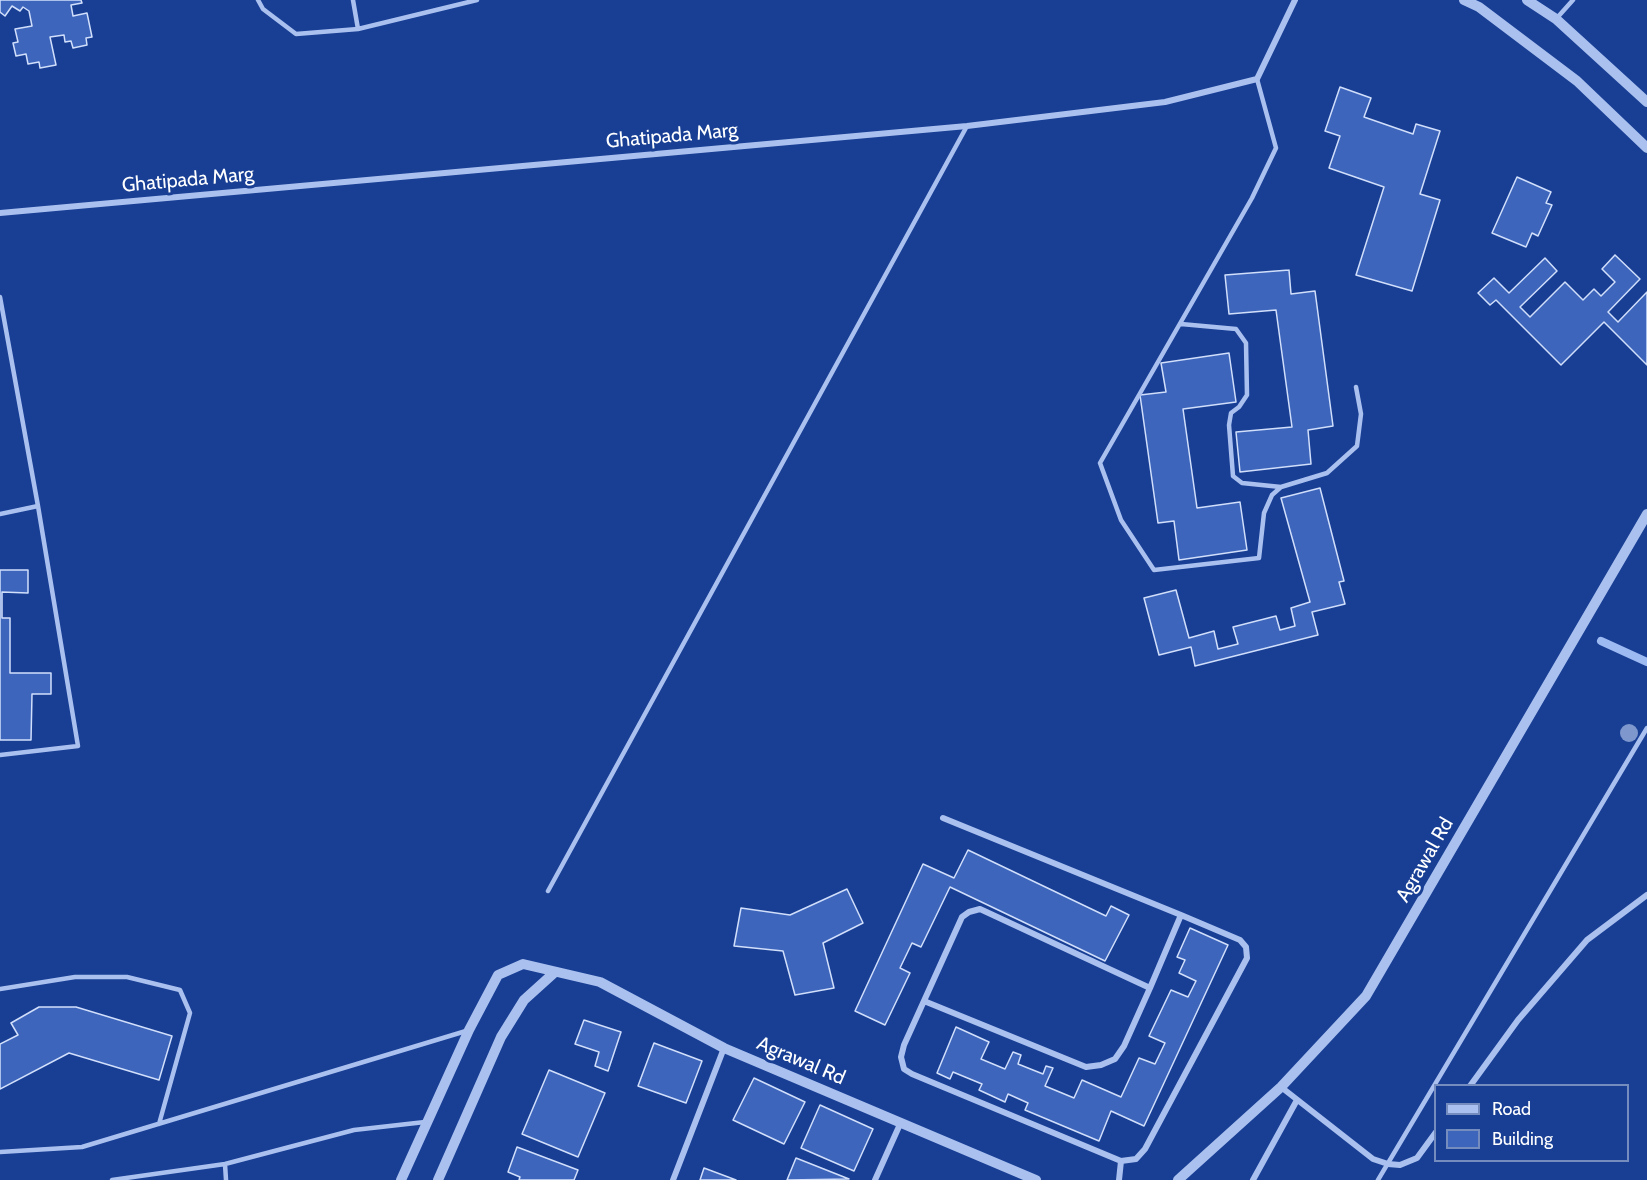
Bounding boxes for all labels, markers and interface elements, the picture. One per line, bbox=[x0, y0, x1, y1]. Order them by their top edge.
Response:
street label: Ghatipada Marg bbox=[605, 118, 739, 154]
street label: Ghatipada Marg bbox=[121, 162, 255, 198]
street label: Agrawal Rd bbox=[1391, 813, 1459, 907]
street label: Agrawal Rd bbox=[753, 1032, 849, 1090]
legend bbox=[1434, 1084, 1629, 1162]
text: Road bbox=[1492, 1098, 1531, 1120]
text: Building bbox=[1492, 1128, 1553, 1150]

